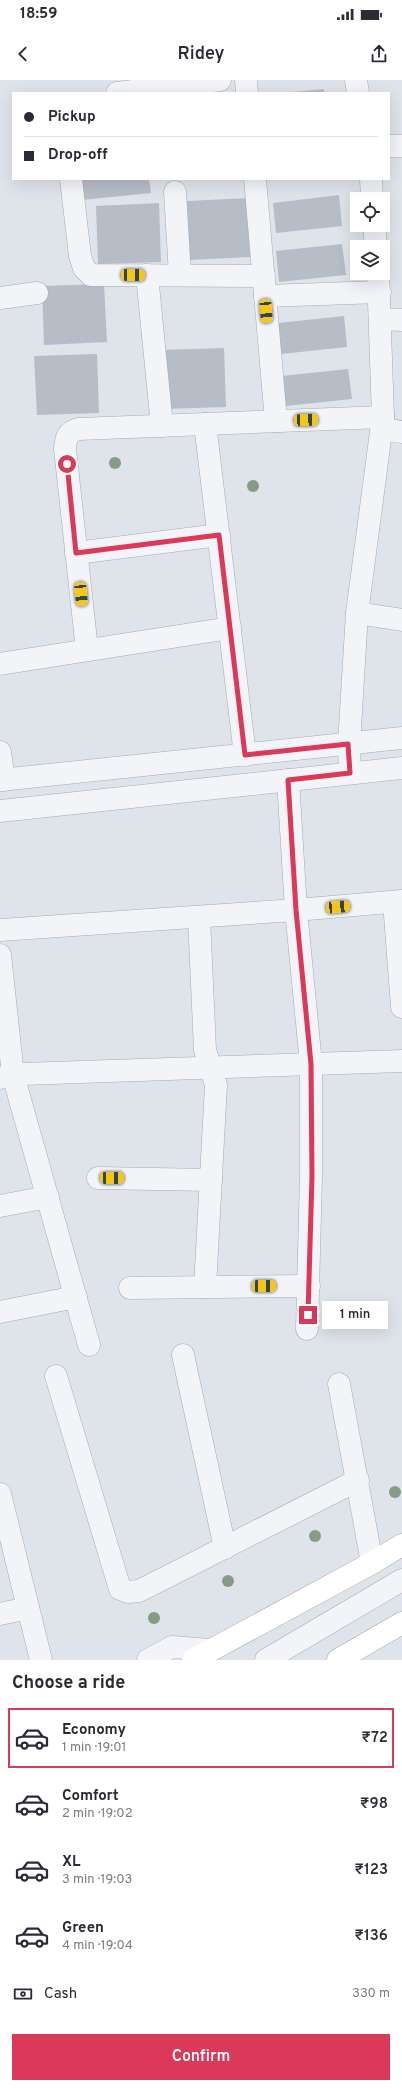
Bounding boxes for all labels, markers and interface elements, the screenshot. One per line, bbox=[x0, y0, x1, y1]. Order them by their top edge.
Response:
text: 18:59 bbox=[20, 5, 57, 24]
icon: back bbox=[12, 43, 34, 65]
text: Ridey bbox=[177, 43, 225, 66]
icon: share bbox=[368, 43, 390, 65]
text: Pickup bbox=[48, 108, 96, 127]
text: Drop-off bbox=[48, 146, 108, 165]
map controls bbox=[350, 192, 390, 280]
button: locate bbox=[350, 192, 390, 232]
button: layers bbox=[350, 240, 390, 280]
car bbox=[121, 269, 145, 281]
car bbox=[259, 299, 273, 323]
car bbox=[294, 414, 318, 426]
route start bbox=[58, 455, 76, 473]
car bbox=[74, 581, 88, 607]
car bbox=[326, 900, 350, 914]
car bbox=[100, 1172, 124, 1184]
car bbox=[252, 1280, 276, 1292]
callout: 1 min bbox=[322, 1301, 388, 1329]
route end bbox=[299, 1306, 317, 1324]
text: 1 min bbox=[340, 1307, 370, 1323]
text: Choose a ride bbox=[12, 1672, 125, 1695]
icon: car bbox=[14, 1720, 50, 1756]
text: Economy bbox=[62, 1721, 126, 1740]
text: ₹72 bbox=[361, 1729, 388, 1748]
text: 1 min · 19:01 bbox=[62, 1740, 126, 1756]
icon: car bbox=[14, 1786, 50, 1822]
text: Comfort bbox=[62, 1787, 119, 1806]
text: ₹98 bbox=[360, 1795, 388, 1814]
text: 2 min · 19:02 bbox=[62, 1806, 133, 1822]
icon: car bbox=[14, 1852, 50, 1888]
text: XL bbox=[62, 1853, 80, 1872]
text: ₹123 bbox=[354, 1861, 388, 1880]
text: 3 min · 19:03 bbox=[62, 1872, 132, 1888]
icon: car bbox=[14, 1918, 50, 1954]
text: Green bbox=[62, 1919, 104, 1938]
text: ₹136 bbox=[354, 1927, 388, 1946]
text: 4 min · 19:04 bbox=[62, 1938, 133, 1954]
icon: cash bbox=[12, 1983, 34, 2005]
text: Cash bbox=[44, 1985, 77, 2004]
text: 330 m bbox=[352, 1986, 390, 2002]
button: Confirm bbox=[12, 2034, 390, 2080]

